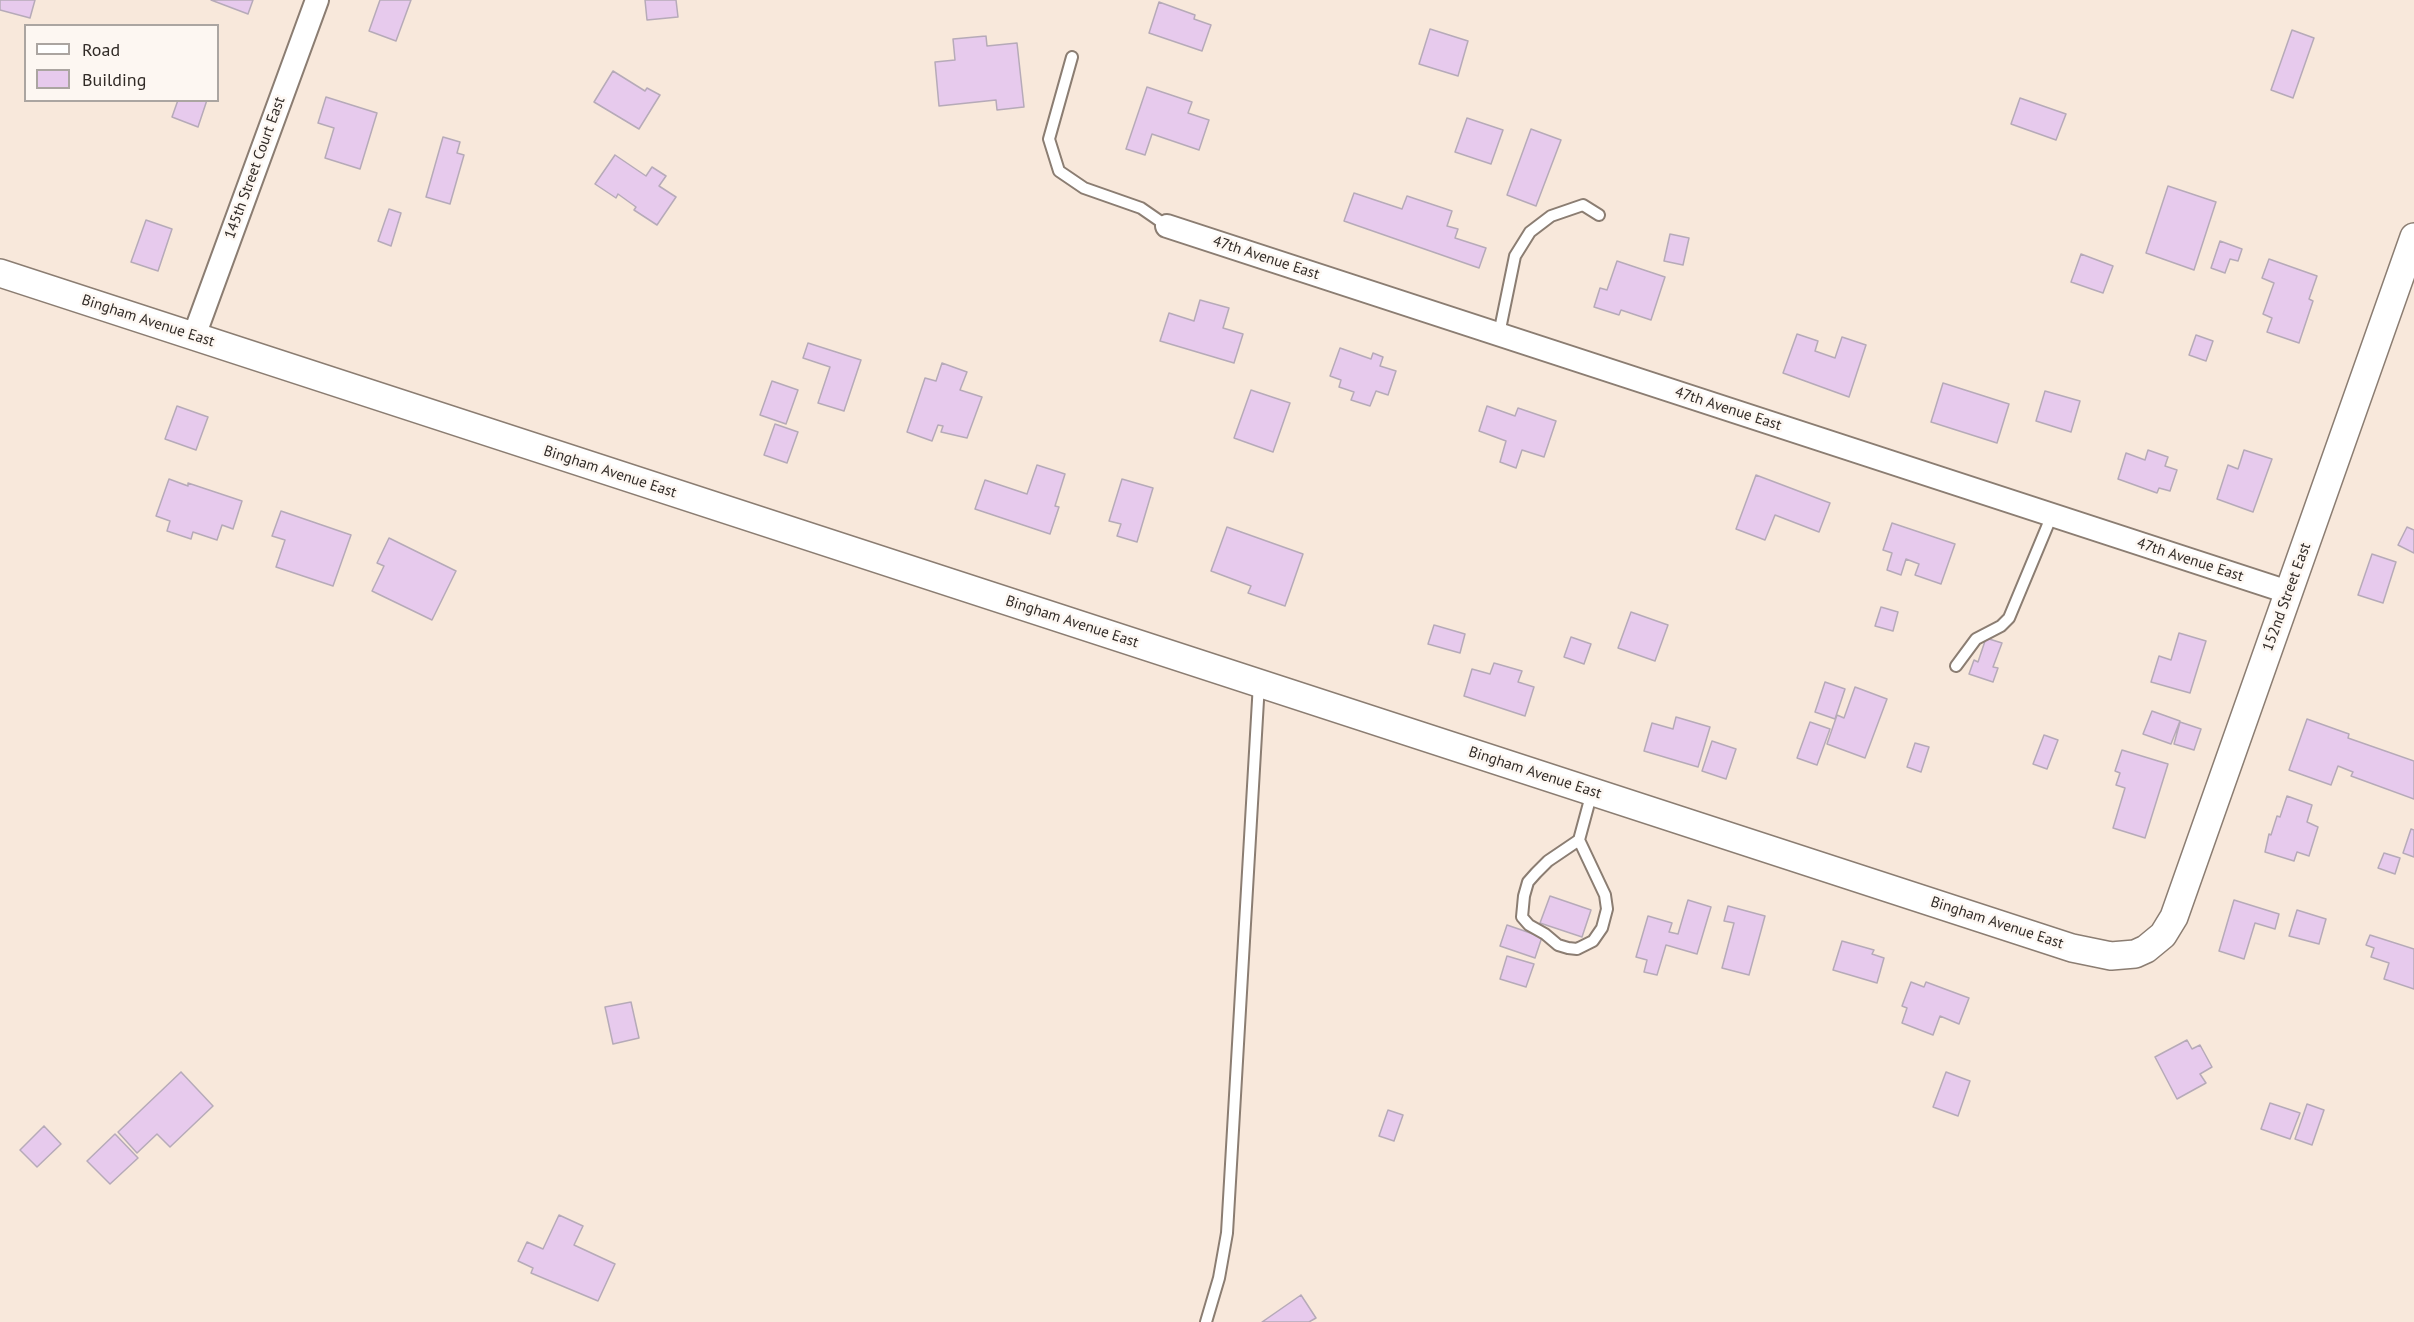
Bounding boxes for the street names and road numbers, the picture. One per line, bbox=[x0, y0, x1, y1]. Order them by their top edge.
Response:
street label: 145th Street Court East bbox=[221, 95, 289, 241]
street label: 47th Avenue East bbox=[1210, 232, 1322, 284]
street label: Bingham Avenue East bbox=[79, 291, 217, 351]
street label: 47th Avenue East bbox=[1672, 383, 1784, 435]
street label: Bingham Avenue East bbox=[541, 442, 679, 502]
street label: 47th Avenue East bbox=[2134, 534, 2246, 586]
street label: 152nd Street East bbox=[2259, 540, 2315, 654]
street label: Bingham Avenue East bbox=[1003, 592, 1141, 652]
street label: Bingham Avenue East bbox=[1466, 743, 1604, 803]
street label: Bingham Avenue East bbox=[1928, 893, 2066, 953]

